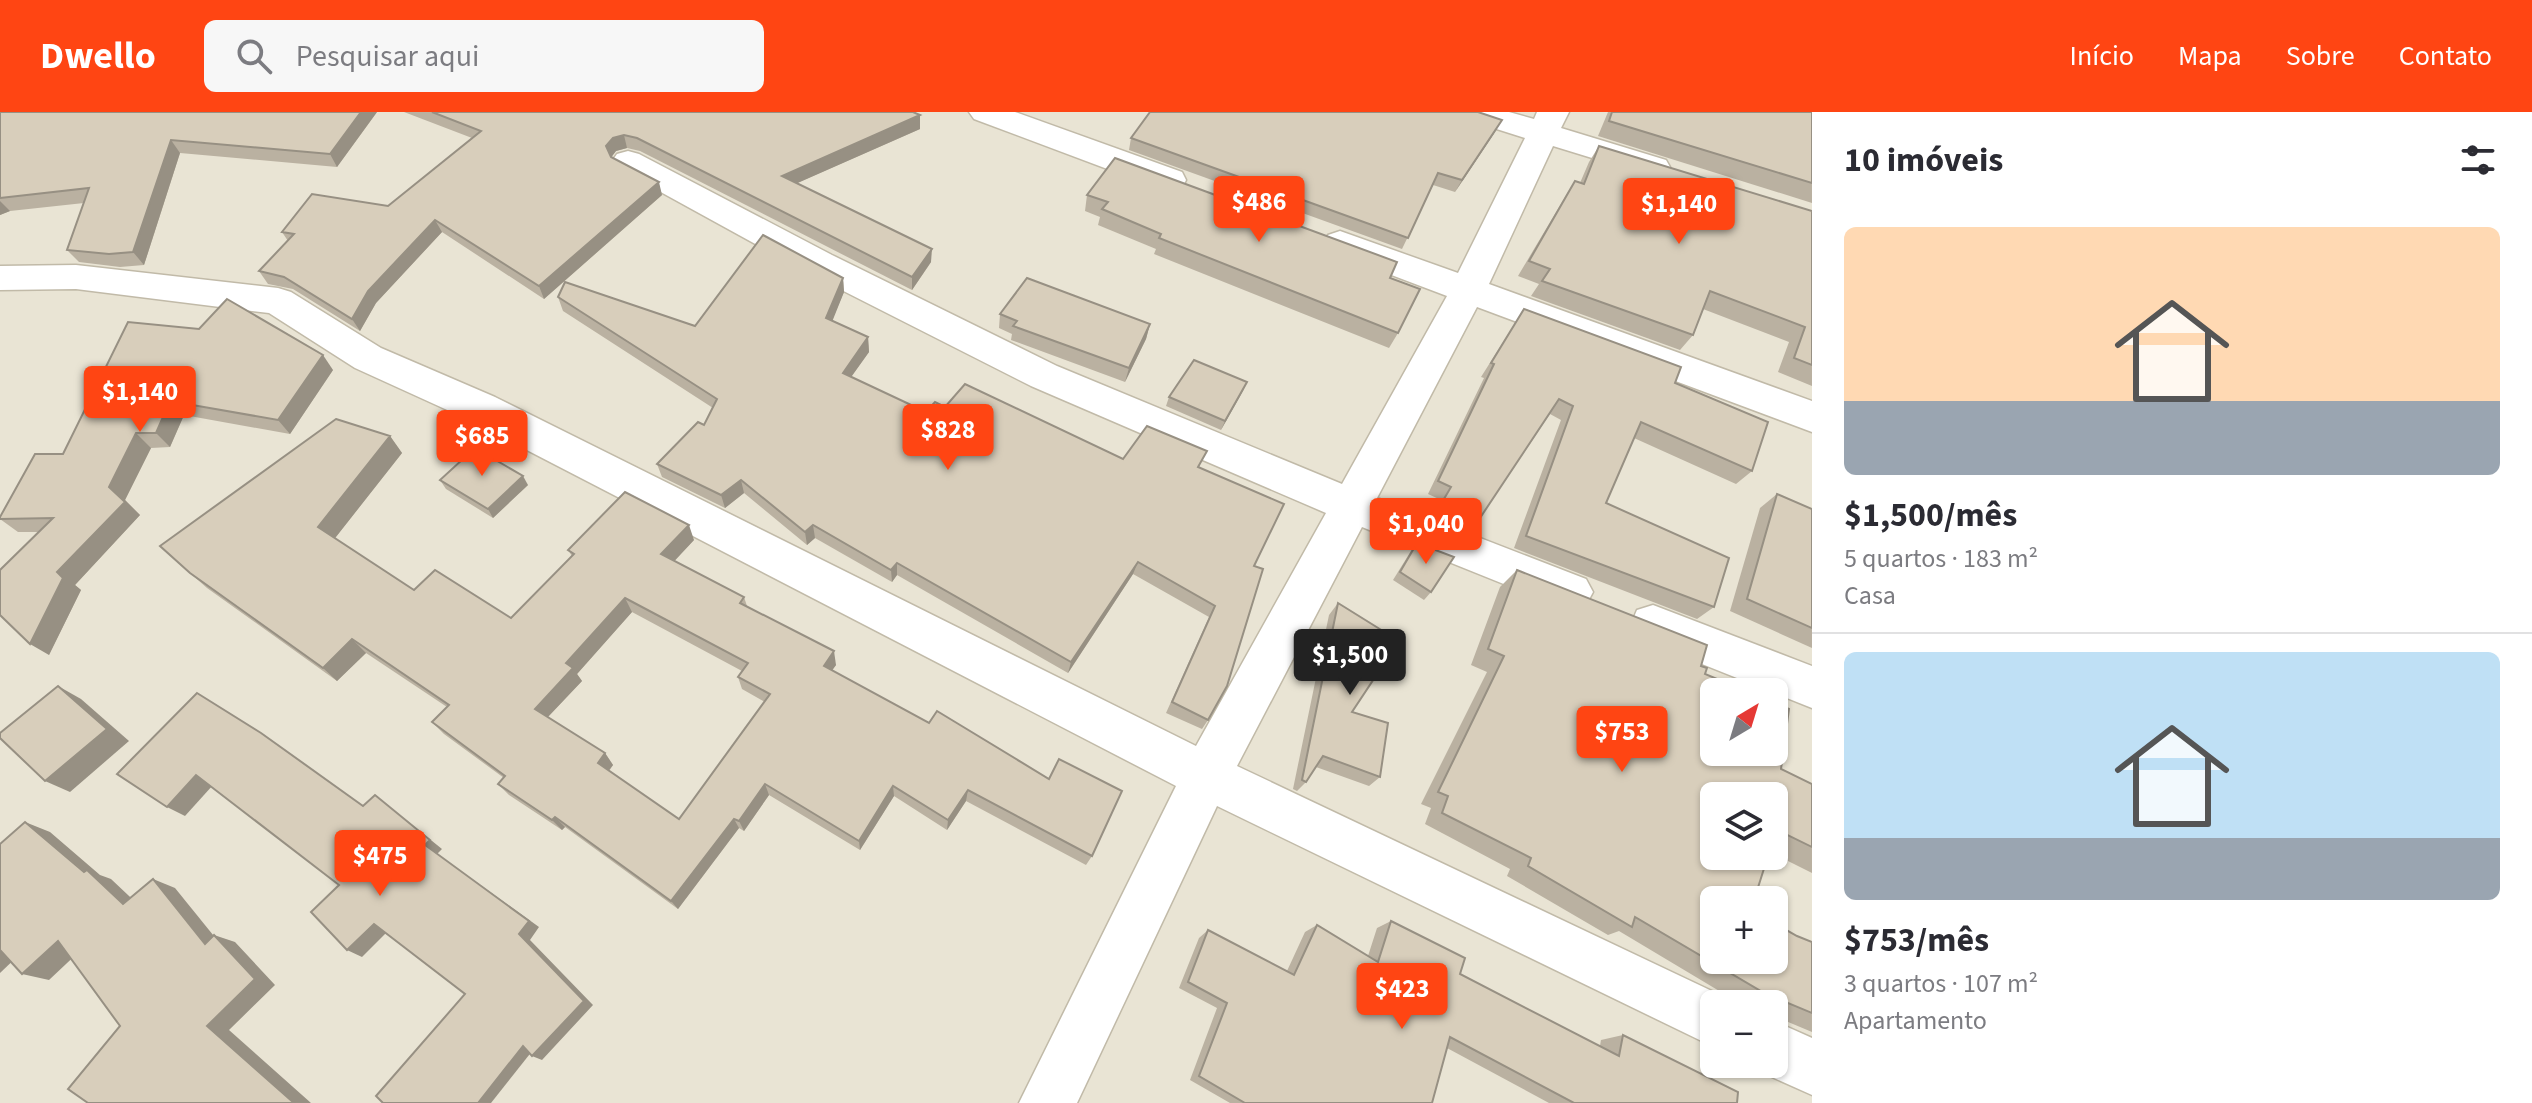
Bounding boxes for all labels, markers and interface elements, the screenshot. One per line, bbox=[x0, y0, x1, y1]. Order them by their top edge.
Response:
search box bbox=[204, 20, 764, 92]
text: Dwello bbox=[40, 29, 156, 83]
icon: search bbox=[232, 34, 276, 78]
text: Pesquisar aqui bbox=[296, 35, 479, 78]
text: Início bbox=[2070, 36, 2134, 76]
text: Mapa bbox=[2178, 36, 2242, 76]
text: Sobre bbox=[2286, 36, 2355, 76]
text: Contato bbox=[2399, 36, 2492, 76]
text: 10 imóveis bbox=[1844, 136, 2003, 185]
icon: filters bbox=[2456, 138, 2500, 182]
pin: $486 bbox=[1212, 176, 1306, 244]
pin: $1,140 bbox=[1614, 178, 1744, 246]
text: $486 bbox=[1232, 183, 1286, 220]
text: $1,140 bbox=[1641, 185, 1717, 222]
icon: home bbox=[2100, 279, 2244, 423]
pin: $1,140 bbox=[75, 366, 205, 434]
text: $1,140 bbox=[102, 373, 178, 410]
pin: $828 bbox=[901, 404, 995, 472]
pin: $685 bbox=[435, 410, 529, 478]
text: $828 bbox=[921, 411, 975, 448]
text: $685 bbox=[455, 417, 509, 454]
text: $1,500/mês bbox=[1844, 491, 2017, 540]
pin: $1,040 bbox=[1361, 498, 1491, 566]
text: $1,040 bbox=[1388, 505, 1464, 542]
text: 5 quartos · 183 m² bbox=[1844, 540, 2038, 577]
text: Casa bbox=[1844, 577, 1896, 614]
pin: $1,500 bbox=[1285, 629, 1415, 697]
text: $1,500 bbox=[1312, 636, 1388, 673]
north arrow bbox=[1700, 678, 1788, 766]
map controls bbox=[1700, 678, 1788, 1078]
icon: home bbox=[2100, 704, 2244, 848]
pin: $753 bbox=[1575, 706, 1669, 774]
text: $753 bbox=[1595, 713, 1649, 750]
button: layers bbox=[1700, 782, 1788, 870]
pin: $475 bbox=[333, 830, 427, 898]
text: $475 bbox=[353, 837, 407, 874]
button: + bbox=[1700, 886, 1788, 974]
text: $753/mês bbox=[1844, 916, 1989, 965]
pin: $423 bbox=[1355, 963, 1449, 1031]
text: 3 quartos · 107 m² bbox=[1844, 965, 2038, 1002]
text: $423 bbox=[1375, 970, 1429, 1007]
button: − bbox=[1700, 990, 1788, 1078]
text: Apartamento bbox=[1844, 1002, 1987, 1039]

